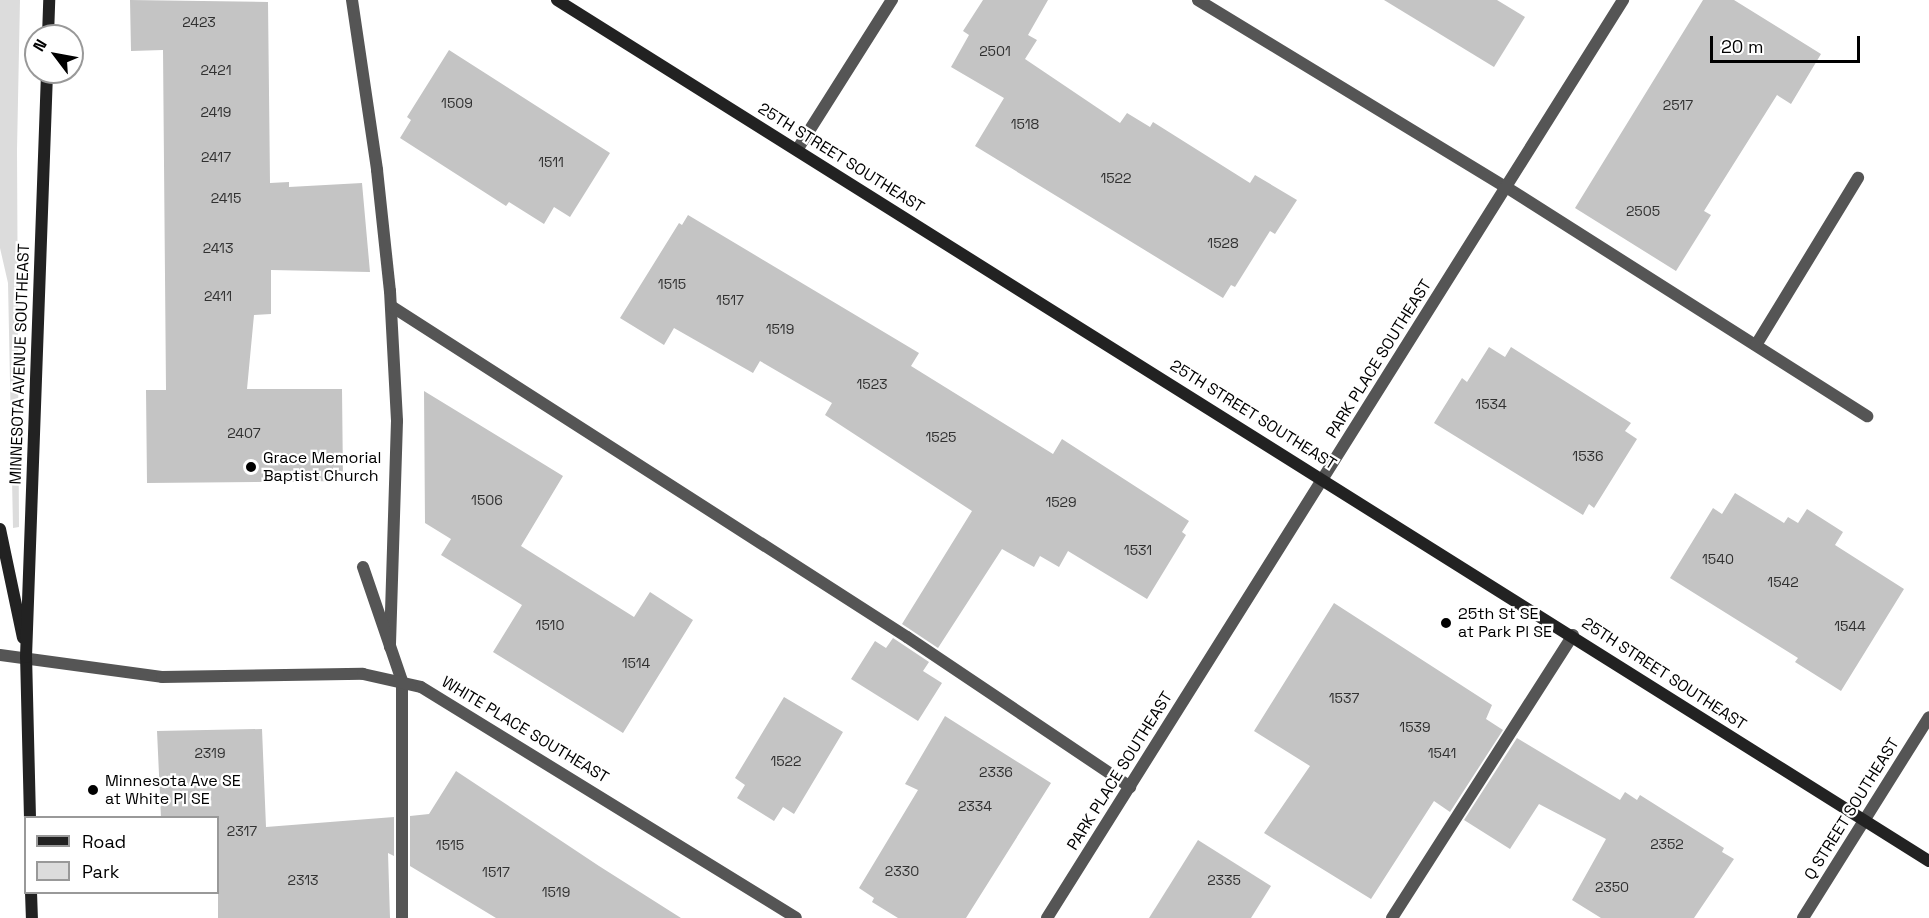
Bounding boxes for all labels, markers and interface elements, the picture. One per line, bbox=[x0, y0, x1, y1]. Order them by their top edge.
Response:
house number: 2423 bbox=[182, 14, 216, 30]
north arrow bbox=[24, 24, 84, 84]
scale bar bbox=[1713, 24, 1863, 62]
text: N bbox=[28, 35, 52, 55]
text: 20 m bbox=[1721, 35, 1764, 58]
house number: 2501 bbox=[979, 43, 1011, 59]
house number: 2421 bbox=[200, 62, 232, 78]
house number: 1509 bbox=[441, 95, 473, 111]
house number: 2517 bbox=[1663, 97, 1693, 113]
street label: 25TH STREET SOUTHEAST bbox=[754, 99, 928, 217]
house number: 2419 bbox=[201, 104, 231, 120]
house number: 1518 bbox=[1011, 116, 1039, 132]
house number: 2417 bbox=[201, 149, 231, 165]
house number: 1511 bbox=[538, 154, 564, 170]
house number: 1522 bbox=[1100, 170, 1132, 186]
house number: 2415 bbox=[211, 190, 241, 206]
house number: 2505 bbox=[1626, 203, 1660, 219]
house number: 1528 bbox=[1207, 235, 1239, 251]
house number: 2413 bbox=[203, 240, 233, 256]
street label: MINNESOTA AVENUE SOUTHEAST bbox=[6, 243, 34, 485]
house number: 1515 bbox=[658, 276, 686, 292]
street label: PARK PLACE SOUTHEAST bbox=[1322, 276, 1436, 442]
house number: 2411 bbox=[204, 288, 232, 304]
house number: 1517 bbox=[716, 292, 744, 308]
house number: 1519 bbox=[766, 321, 794, 337]
street label: 25TH STREET SOUTHEAST bbox=[1166, 356, 1340, 474]
house number: 1523 bbox=[857, 376, 887, 392]
house number: 1534 bbox=[1475, 396, 1507, 412]
house number: 2407 bbox=[227, 425, 261, 441]
house number: 1525 bbox=[926, 429, 956, 445]
place label: Grace Memorial Baptist Church bbox=[263, 448, 381, 486]
house number: 1536 bbox=[1572, 448, 1604, 464]
marker: Grace Memorial Baptist Church bbox=[244, 460, 258, 474]
house number: 1506 bbox=[471, 492, 503, 508]
house number: 1529 bbox=[1045, 494, 1077, 510]
house number: 1531 bbox=[1124, 542, 1152, 558]
house number: 1540 bbox=[1702, 551, 1734, 567]
house number: 1542 bbox=[1767, 574, 1799, 590]
place label: 25th St SE at Park Pl SE bbox=[1458, 604, 1552, 642]
street label: 25TH STREET SOUTHEAST bbox=[1578, 614, 1750, 734]
marker: 25th St SE at Park Pl SE bbox=[1439, 616, 1453, 630]
house number: 1510 bbox=[536, 617, 564, 633]
house number: 1544 bbox=[1834, 618, 1866, 634]
house number: 1514 bbox=[622, 655, 650, 671]
street label: WHITE PLACE SOUTHEAST bbox=[438, 672, 612, 788]
street label: PARK PLACE SOUTHEAST bbox=[1063, 688, 1177, 854]
house number: 1537 bbox=[1329, 690, 1359, 706]
house number: 1539 bbox=[1399, 719, 1431, 735]
street label: Q STREET SOUTHEAST bbox=[1800, 734, 1904, 884]
house number: 2319 bbox=[194, 745, 226, 761]
house number: 1541 bbox=[1428, 745, 1456, 761]
house number: 1522 bbox=[770, 753, 802, 769]
house number: 2336 bbox=[979, 764, 1013, 780]
place label: Minnesota Ave SE at White Pl SE bbox=[105, 771, 241, 809]
marker: Minnesota Ave SE at White Pl SE bbox=[86, 783, 100, 797]
house number: 2334 bbox=[958, 798, 992, 814]
legend bbox=[24, 816, 219, 894]
house number: 2317 bbox=[227, 823, 257, 839]
text: Road bbox=[82, 830, 126, 853]
house number: 2352 bbox=[1650, 836, 1684, 852]
house number: 1515 bbox=[436, 837, 464, 853]
text: Park bbox=[82, 860, 119, 883]
house number: 2330 bbox=[885, 863, 919, 879]
house number: 1517 bbox=[482, 864, 510, 880]
house number: 2313 bbox=[288, 872, 318, 888]
house number: 2335 bbox=[1207, 872, 1241, 888]
house number: 2350 bbox=[1595, 879, 1629, 895]
house number: 1519 bbox=[542, 884, 570, 900]

